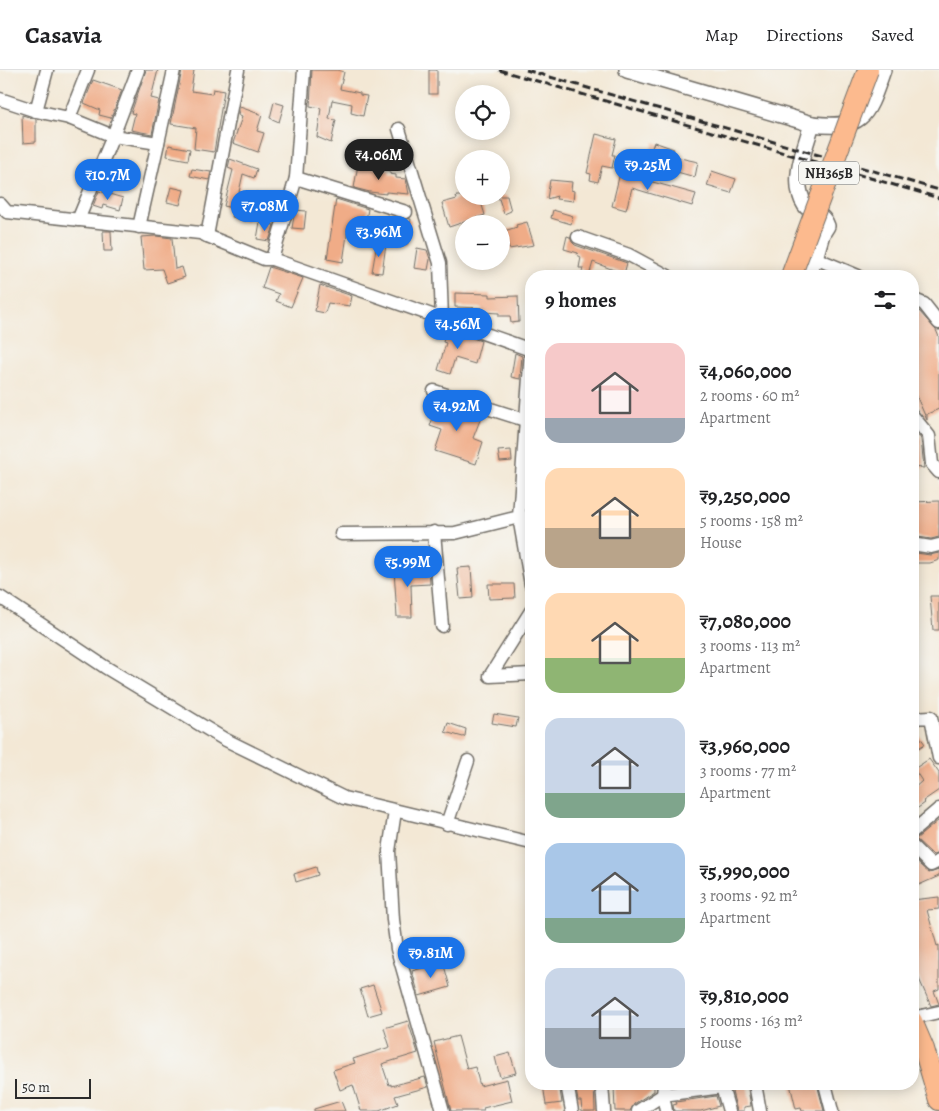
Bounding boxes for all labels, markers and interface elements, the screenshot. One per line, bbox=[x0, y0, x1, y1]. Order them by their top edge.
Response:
text: Casavia bbox=[25, 19, 102, 51]
text: Map bbox=[705, 23, 738, 47]
text: Directions bbox=[766, 23, 843, 47]
text: Saved bbox=[871, 23, 914, 47]
map controls bbox=[455, 85, 510, 270]
button: locate bbox=[455, 85, 510, 140]
pin: ₹4.06M bbox=[338, 138, 420, 181]
text: ₹4.06M bbox=[356, 144, 402, 166]
pin: ₹9.25M bbox=[607, 148, 689, 191]
button: + bbox=[455, 150, 510, 205]
text: ₹9.25M bbox=[625, 154, 671, 176]
pin: ₹10.7M bbox=[67, 158, 149, 201]
road number: NH365B bbox=[799, 162, 859, 185]
text: ₹10.7M bbox=[86, 164, 130, 186]
pin: ₹7.08M bbox=[224, 190, 306, 232]
text: ₹7.08M bbox=[242, 195, 288, 217]
button: − bbox=[455, 215, 510, 270]
pin: ₹3.96M bbox=[338, 216, 420, 258]
text: ₹3.96M bbox=[356, 221, 402, 243]
text: 9 homes bbox=[545, 286, 616, 314]
icon: filters bbox=[871, 286, 899, 314]
pin: ₹4.56M bbox=[417, 308, 499, 350]
text: ₹4.56M bbox=[435, 313, 481, 335]
text: ₹4,060,000 bbox=[700, 357, 792, 385]
icon: home bbox=[585, 363, 645, 423]
text: 2 rooms · 60 m² bbox=[700, 385, 800, 407]
pin: ₹4.92M bbox=[416, 390, 498, 432]
text: ₹4.92M bbox=[434, 395, 480, 417]
text: Apartment bbox=[700, 407, 771, 429]
text: ₹9,250,000 bbox=[700, 482, 790, 510]
icon: home bbox=[585, 488, 645, 548]
text: 5 rooms · 158 m² bbox=[700, 510, 803, 532]
text: House bbox=[700, 532, 742, 554]
pin: ₹5.99M bbox=[367, 546, 449, 588]
text: ₹5.99M bbox=[385, 551, 431, 573]
text: ₹7,080,000 bbox=[700, 607, 791, 635]
icon: home bbox=[585, 613, 645, 673]
text: 3 rooms · 113 m² bbox=[700, 635, 800, 657]
text: Apartment bbox=[700, 657, 771, 679]
text: ₹3,960,000 bbox=[700, 732, 790, 760]
icon: home bbox=[585, 738, 645, 798]
text: 3 rooms · 77 m² bbox=[700, 760, 796, 782]
text: Apartment bbox=[700, 782, 771, 804]
text: ₹5,990,000 bbox=[700, 857, 790, 885]
icon: home bbox=[585, 863, 645, 923]
text: 3 rooms · 92 m² bbox=[700, 885, 798, 907]
text: Apartment bbox=[700, 907, 771, 929]
pin: ₹9.81M bbox=[390, 936, 472, 979]
text: ₹9.81M bbox=[409, 942, 453, 964]
text: ₹9,810,000 bbox=[700, 982, 789, 1010]
icon: home bbox=[585, 988, 645, 1048]
text: 5 rooms · 163 m² bbox=[700, 1010, 802, 1032]
text: House bbox=[700, 1032, 742, 1054]
scale bar bbox=[15, 1076, 91, 1099]
text: 50 m bbox=[22, 1078, 50, 1097]

